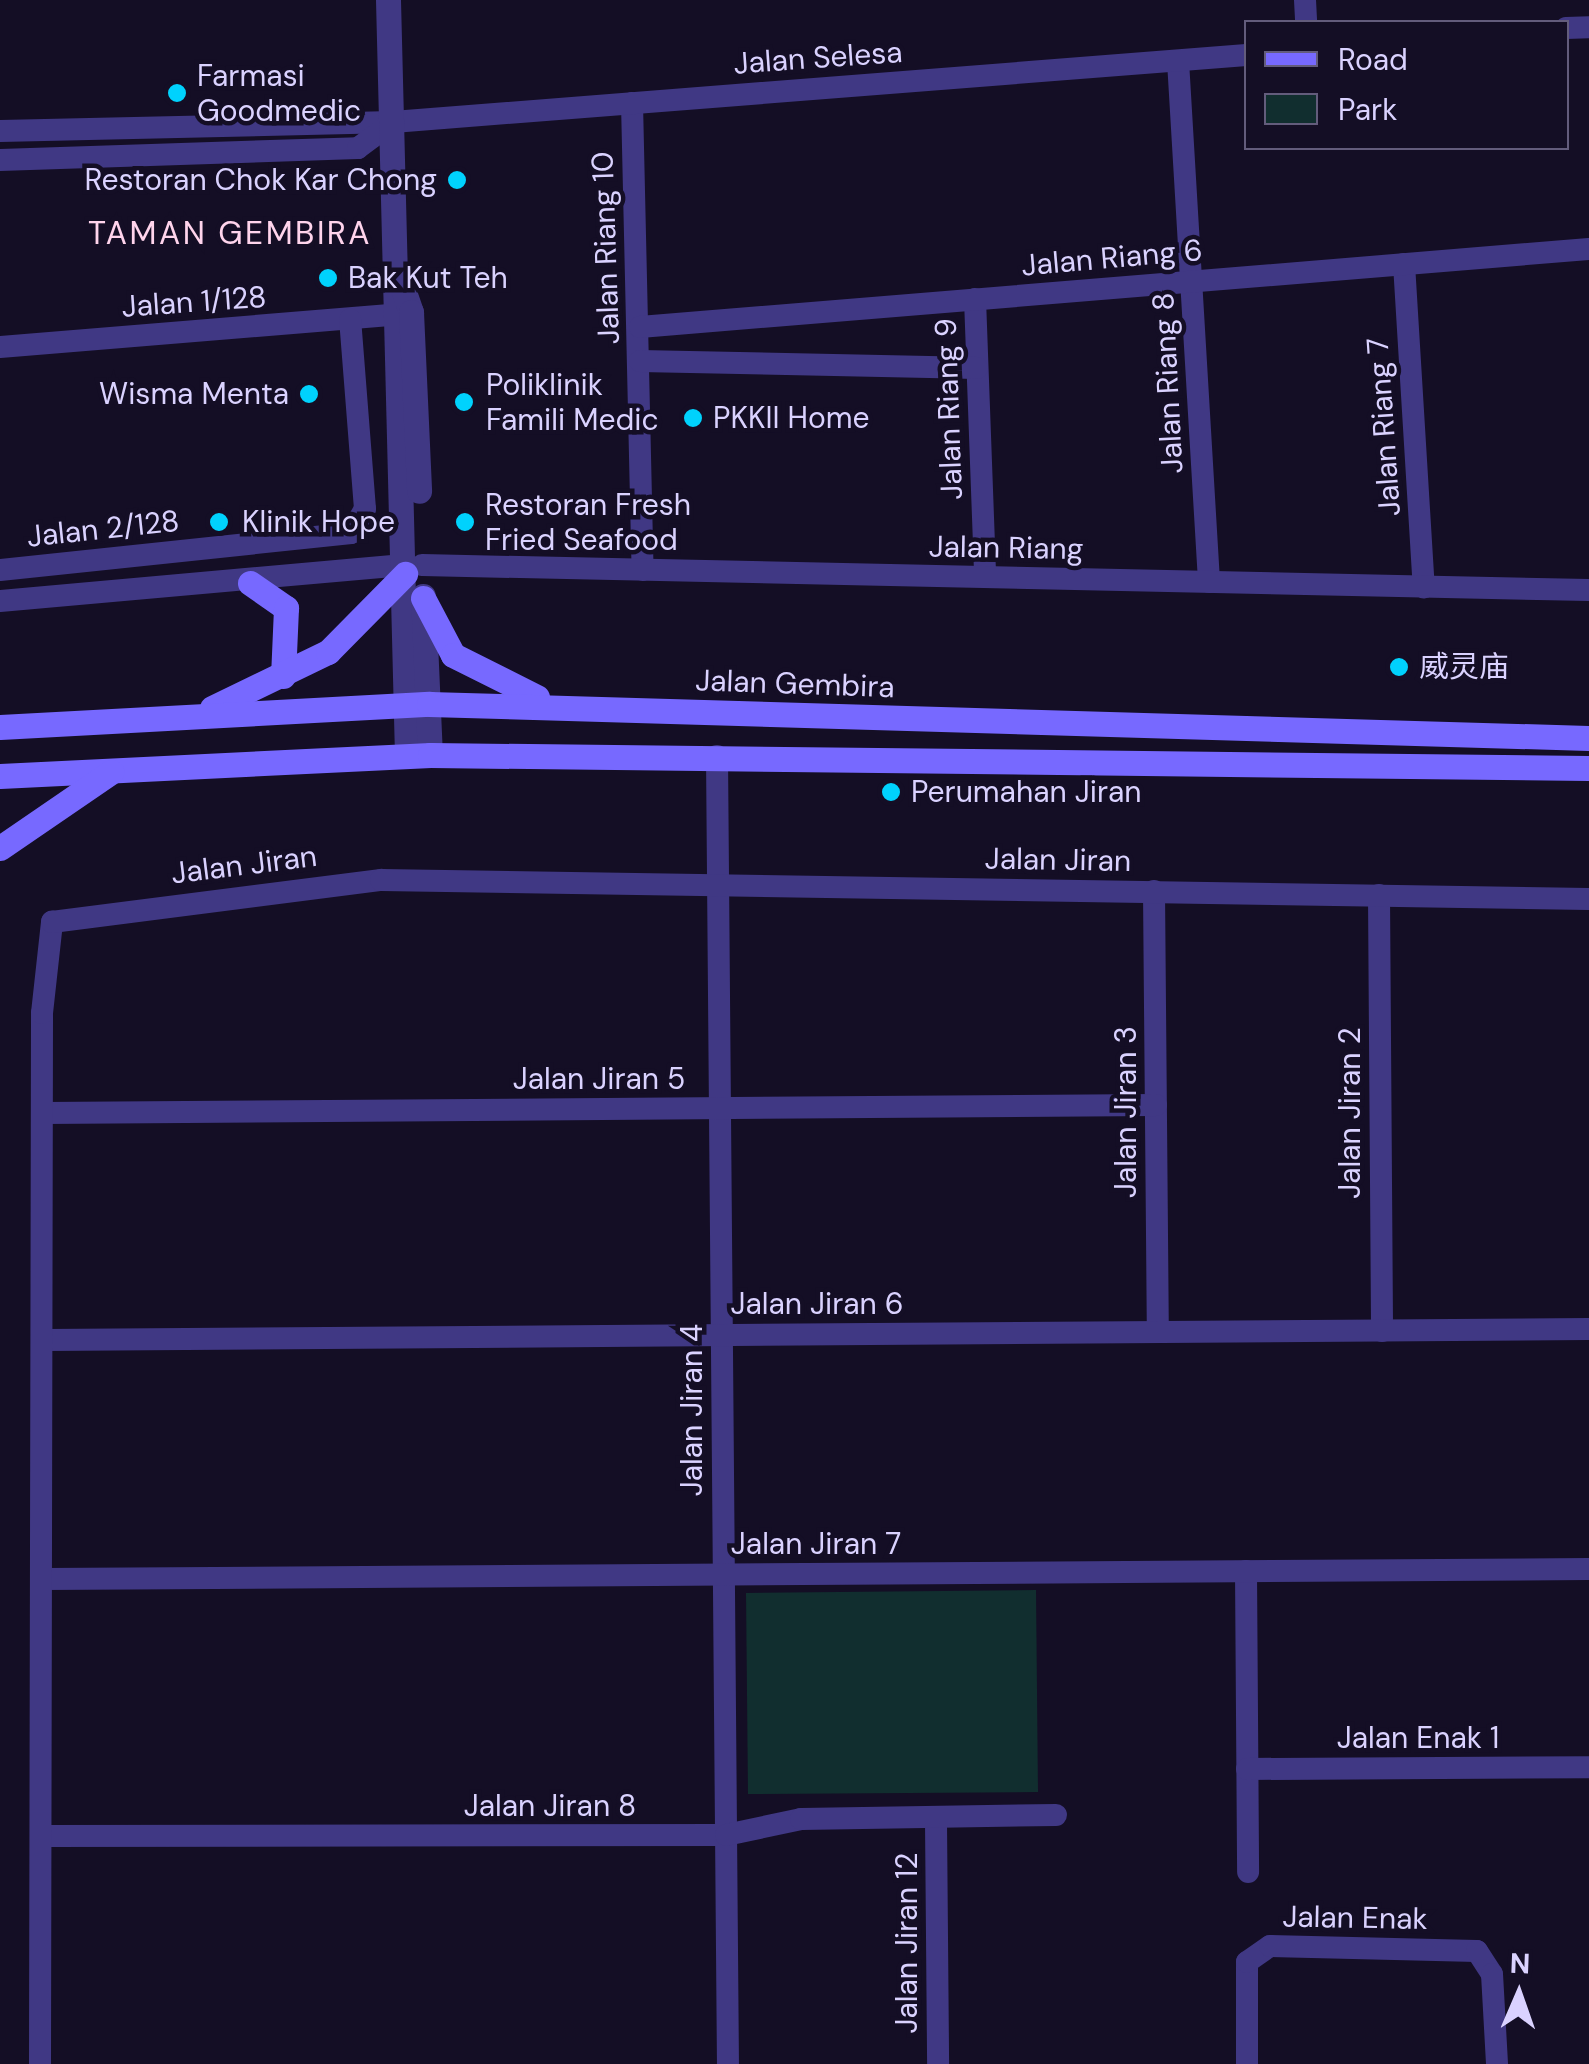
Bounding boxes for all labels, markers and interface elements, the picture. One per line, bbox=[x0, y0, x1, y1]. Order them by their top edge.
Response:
legend bbox=[1244, 20, 1569, 150]
street label: Jalan Selesa bbox=[732, 34, 904, 82]
text: Road bbox=[1338, 40, 1408, 79]
place label: Farmasi Goodmedic bbox=[197, 58, 361, 128]
marker: Farmasi Goodmedic bbox=[166, 82, 188, 104]
text: Park bbox=[1338, 90, 1397, 129]
street label: Jalan Riang 10 bbox=[585, 151, 627, 345]
place label: Restoran Chok Kar Chong bbox=[84, 162, 437, 198]
marker: Restoran Chok Kar Chong bbox=[446, 169, 468, 191]
district label: TAMAN GEMBIRA bbox=[88, 214, 372, 252]
street label: Jalan Riang 6 bbox=[1020, 232, 1204, 284]
place label: Bak Kut Teh bbox=[348, 260, 508, 296]
marker: Bak Kut Teh bbox=[317, 267, 339, 289]
street label: Jalan 1/128 bbox=[120, 279, 268, 325]
street label: Jalan Riang 8 bbox=[1145, 292, 1191, 474]
street label: Jalan Riang 9 bbox=[928, 318, 970, 500]
street label: Jalan Riang 7 bbox=[1360, 337, 1408, 517]
place label: Poliklinik Famili Medic bbox=[486, 367, 659, 438]
place label: Wisma Menta bbox=[99, 376, 289, 412]
marker: Wisma Menta bbox=[298, 383, 320, 405]
marker: Poliklinik Famili Medic bbox=[451, 389, 477, 415]
place label: PKKII Home bbox=[713, 400, 869, 436]
marker: PKKII Home bbox=[682, 407, 704, 429]
place label: Restoran Fresh Fried Seafood bbox=[485, 487, 691, 558]
street label: Jalan 2/128 bbox=[25, 503, 181, 555]
place label: Klinik Hope bbox=[242, 504, 395, 540]
marker: Klinik Hope bbox=[206, 509, 232, 535]
marker: Restoran Fresh Fried Seafood bbox=[454, 511, 476, 533]
street label: Jalan Riang bbox=[928, 529, 1084, 567]
place label: 威灵庙 bbox=[1419, 649, 1509, 685]
marker: 威灵庙 bbox=[1388, 656, 1410, 678]
street label: Jalan Gembira bbox=[695, 663, 895, 705]
place label: Perumahan Jiran bbox=[911, 774, 1142, 810]
marker: Perumahan Jiran bbox=[880, 781, 902, 803]
street label: Jalan Jiran bbox=[169, 838, 319, 892]
street label: Jalan Jiran bbox=[984, 841, 1132, 879]
street label: Jalan Jiran 3 bbox=[1108, 1026, 1144, 1198]
street label: Jalan Jiran 2 bbox=[1332, 1027, 1368, 1199]
street label: Jalan Jiran 5 bbox=[513, 1061, 685, 1097]
street label: Jalan Jiran 6 bbox=[730, 1286, 904, 1322]
street label: Jalan Jiran 4 bbox=[674, 1324, 710, 1496]
street label: Jalan Jiran 7 bbox=[731, 1526, 901, 1562]
street label: Jalan Enak 1 bbox=[1337, 1720, 1499, 1756]
street label: Jalan Jiran 8 bbox=[464, 1788, 636, 1824]
street label: Jalan Jiran 12 bbox=[889, 1852, 925, 2034]
street label: Jalan Enak bbox=[1282, 1899, 1428, 1937]
north arrow bbox=[1469, 1944, 1569, 2044]
text: N bbox=[1509, 1945, 1531, 1982]

